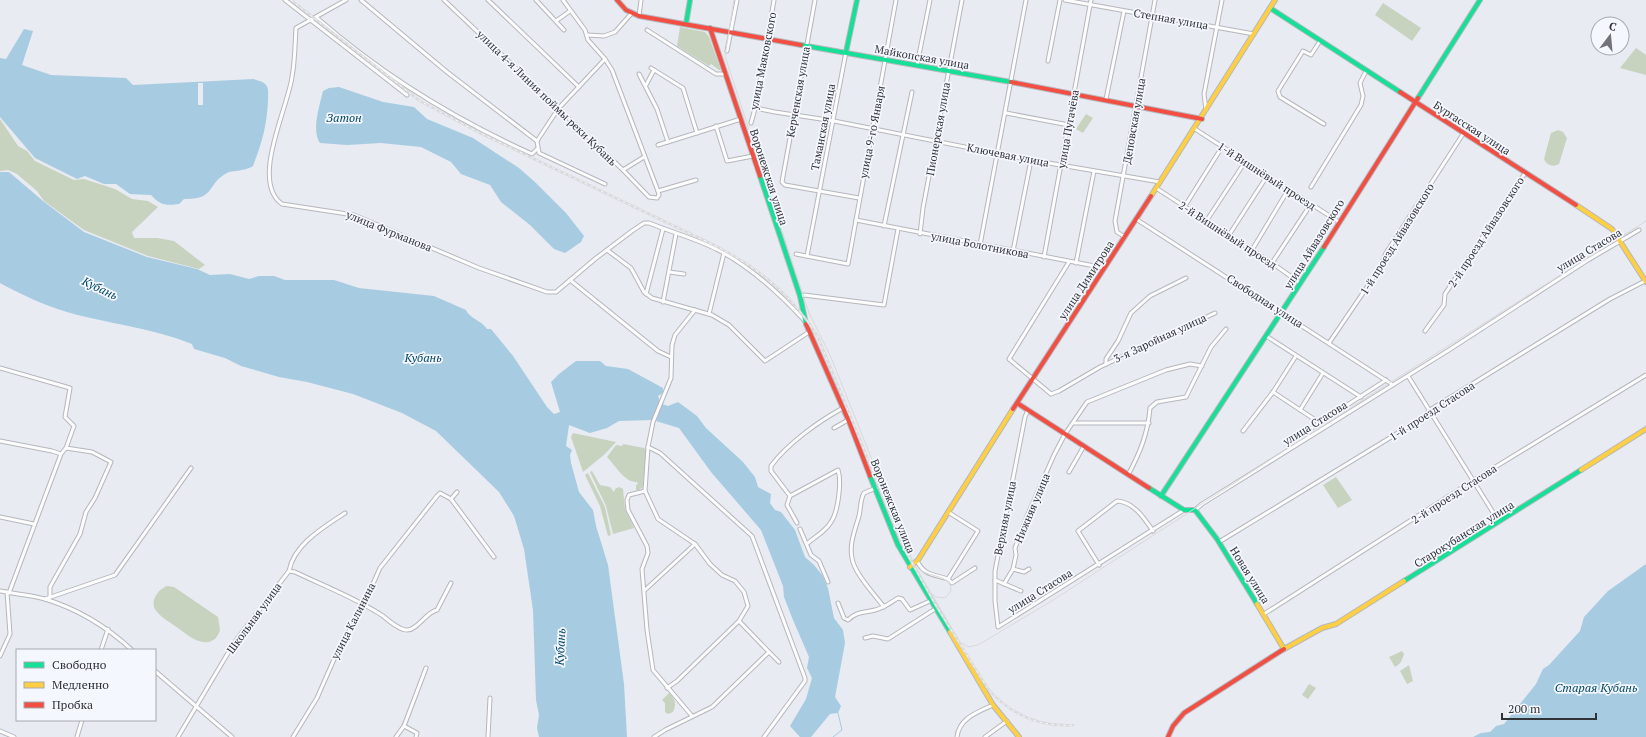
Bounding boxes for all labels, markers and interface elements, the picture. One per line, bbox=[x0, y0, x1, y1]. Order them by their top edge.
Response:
street label: Степная улица bbox=[1133, 6, 1210, 33]
street label: улица Маяковского bbox=[746, 11, 779, 112]
north arrow bbox=[1590, 16, 1630, 56]
text: С bbox=[1607, 19, 1618, 34]
street label: улица 4-я Линия поймы реки Кубань bbox=[473, 27, 620, 169]
street label: Майкопская улица bbox=[874, 42, 971, 72]
street label: Керченская улица bbox=[783, 45, 813, 139]
street label: Деповская улица bbox=[1120, 77, 1149, 165]
street label: Пионерская улица bbox=[923, 81, 953, 177]
street label: Таманская улица bbox=[808, 82, 838, 171]
street label: улица 9-го Января bbox=[856, 84, 888, 180]
street label: улица Пугачёва bbox=[1054, 88, 1082, 170]
street label: Бургасская улица bbox=[1431, 98, 1514, 158]
water label: Затон bbox=[326, 110, 362, 125]
street label: Воронежская улица bbox=[747, 127, 791, 227]
street label: 1-й Вишнёвый проезд bbox=[1215, 139, 1319, 213]
street label: Ключевая улица bbox=[966, 140, 1051, 170]
street label: 2-й проезд Айвазовского bbox=[1445, 174, 1527, 290]
street label: 1-й проезд Айвазовского bbox=[1357, 181, 1437, 297]
street label: улица Айвазовского bbox=[1280, 196, 1347, 292]
street label: 2-й Вишнёвый проезд bbox=[1176, 198, 1280, 272]
street label: улица Фурманова bbox=[343, 207, 434, 255]
street label: улица Стасова bbox=[1553, 225, 1624, 275]
street label: улица Болотникова bbox=[929, 228, 1031, 261]
street label: улица Димитрова bbox=[1055, 238, 1117, 323]
street label: Свободная улица bbox=[1224, 271, 1306, 331]
water label: Кубань bbox=[79, 273, 121, 303]
street label: 3-я Заройная улица bbox=[1111, 310, 1209, 366]
water label: Кубань bbox=[403, 350, 442, 365]
street label: 1-й проезд Стасова bbox=[1387, 378, 1478, 444]
street label: улица Стасова bbox=[1279, 397, 1350, 449]
street label: Воронежская улица bbox=[868, 457, 918, 556]
street label: 2-й проезд Стасова bbox=[1409, 461, 1500, 527]
street label: Нижняя улица bbox=[1011, 471, 1053, 545]
street label: Верхняя улица bbox=[991, 479, 1019, 556]
street label: Старокубанская улица bbox=[1411, 497, 1517, 570]
street label: Новая улица bbox=[1227, 544, 1273, 606]
street label: улица Стасова bbox=[1004, 565, 1075, 617]
street label: Школьная улица bbox=[223, 579, 285, 656]
street label: улица Калинина bbox=[327, 580, 379, 663]
water label: Кубань bbox=[551, 627, 568, 667]
legend bbox=[16, 649, 156, 721]
text: Свободно bbox=[52, 657, 107, 672]
text: Медленно bbox=[52, 677, 109, 692]
water label: Старая Кубань bbox=[1555, 680, 1638, 695]
scale bar bbox=[1502, 695, 1596, 721]
text: Пробка bbox=[52, 697, 93, 712]
text: 200 m bbox=[1508, 701, 1541, 716]

